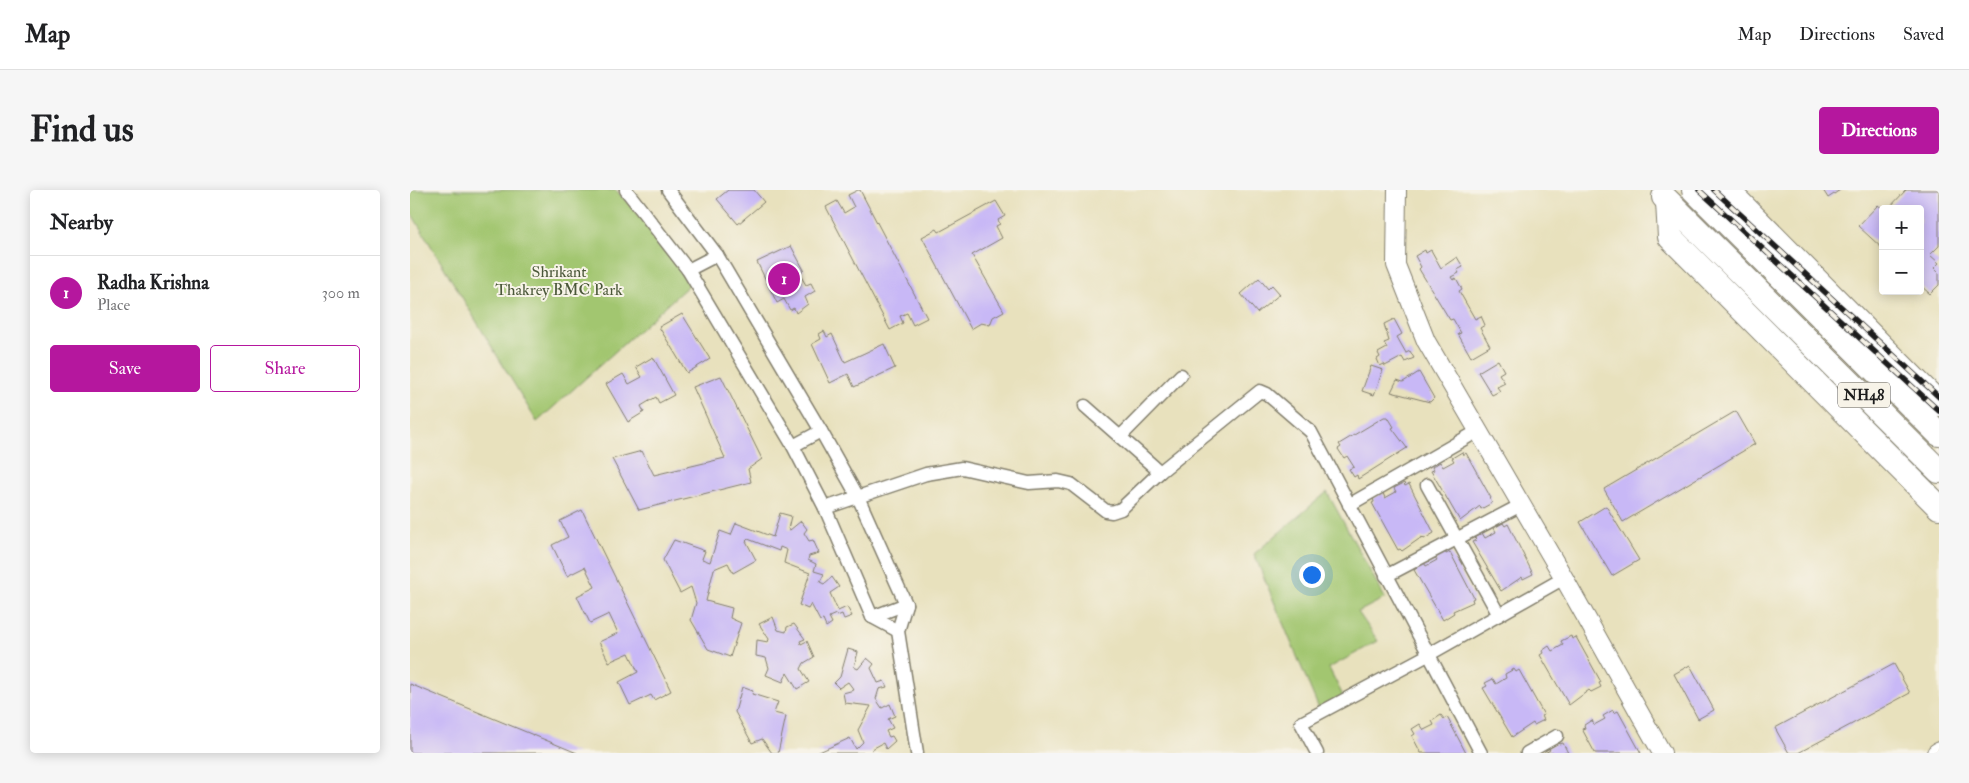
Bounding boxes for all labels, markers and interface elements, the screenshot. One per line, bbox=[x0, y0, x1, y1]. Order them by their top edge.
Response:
text: Map bbox=[25, 19, 70, 50]
text: Map bbox=[1738, 23, 1771, 46]
text: Directions bbox=[1799, 23, 1875, 46]
text: Saved bbox=[1903, 23, 1944, 46]
button: Directions bbox=[1819, 107, 1939, 154]
text: Find us bbox=[30, 108, 134, 152]
map controls bbox=[1879, 205, 1924, 295]
button: + bbox=[1879, 205, 1924, 250]
text: Nearby bbox=[50, 209, 113, 236]
button: − bbox=[1879, 250, 1924, 295]
pin: 1 bbox=[768, 260, 800, 298]
park label: Shrikant Thakrey BMC Park bbox=[495, 262, 623, 300]
text: Radha Krishna bbox=[97, 271, 209, 295]
text: 1 bbox=[63, 283, 69, 303]
text: 300 m bbox=[322, 283, 360, 303]
text: Place bbox=[97, 295, 130, 315]
button: Save bbox=[50, 345, 200, 392]
button: Share bbox=[210, 345, 360, 392]
road number: NH48 bbox=[1838, 382, 1890, 408]
your location bbox=[1299, 562, 1325, 588]

